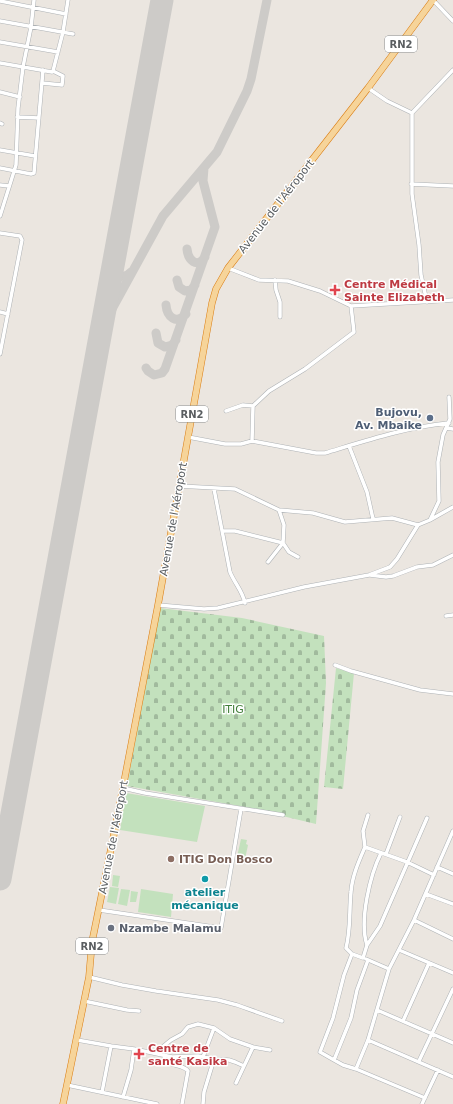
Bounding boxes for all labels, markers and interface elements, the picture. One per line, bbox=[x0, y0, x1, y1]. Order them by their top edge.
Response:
road number: RN2 bbox=[385, 36, 417, 52]
street label: Avenue de l'Aéroport bbox=[236, 156, 317, 256]
place label: Centre Médical Sainte Elizabeth bbox=[344, 278, 445, 304]
marker: Centre Médical Sainte Elizabeth bbox=[329, 284, 341, 296]
road number: RN2 bbox=[176, 406, 208, 422]
place label: Bujovu, Av. Mbaike bbox=[355, 406, 422, 432]
marker: Bujovu, Av. Mbaike bbox=[425, 413, 435, 423]
street label: Avenue de l'Aéroport bbox=[157, 460, 190, 577]
park label: ITIG bbox=[222, 703, 244, 716]
street label: Avenue de l'Aéroport bbox=[96, 779, 131, 895]
place label: ITIG Don Bosco bbox=[179, 853, 273, 866]
marker: ITIG Don Bosco bbox=[166, 854, 176, 864]
marker: atelier mécanique bbox=[200, 874, 210, 884]
place label: atelier mécanique bbox=[171, 886, 239, 912]
place label: Nzambe Malamu bbox=[119, 922, 222, 935]
marker: Nzambe Malamu bbox=[106, 923, 116, 933]
road number: RN2 bbox=[76, 938, 108, 954]
place label: Centre de santé Kasika bbox=[148, 1042, 227, 1068]
marker: Centre de santé Kasika bbox=[133, 1048, 145, 1060]

